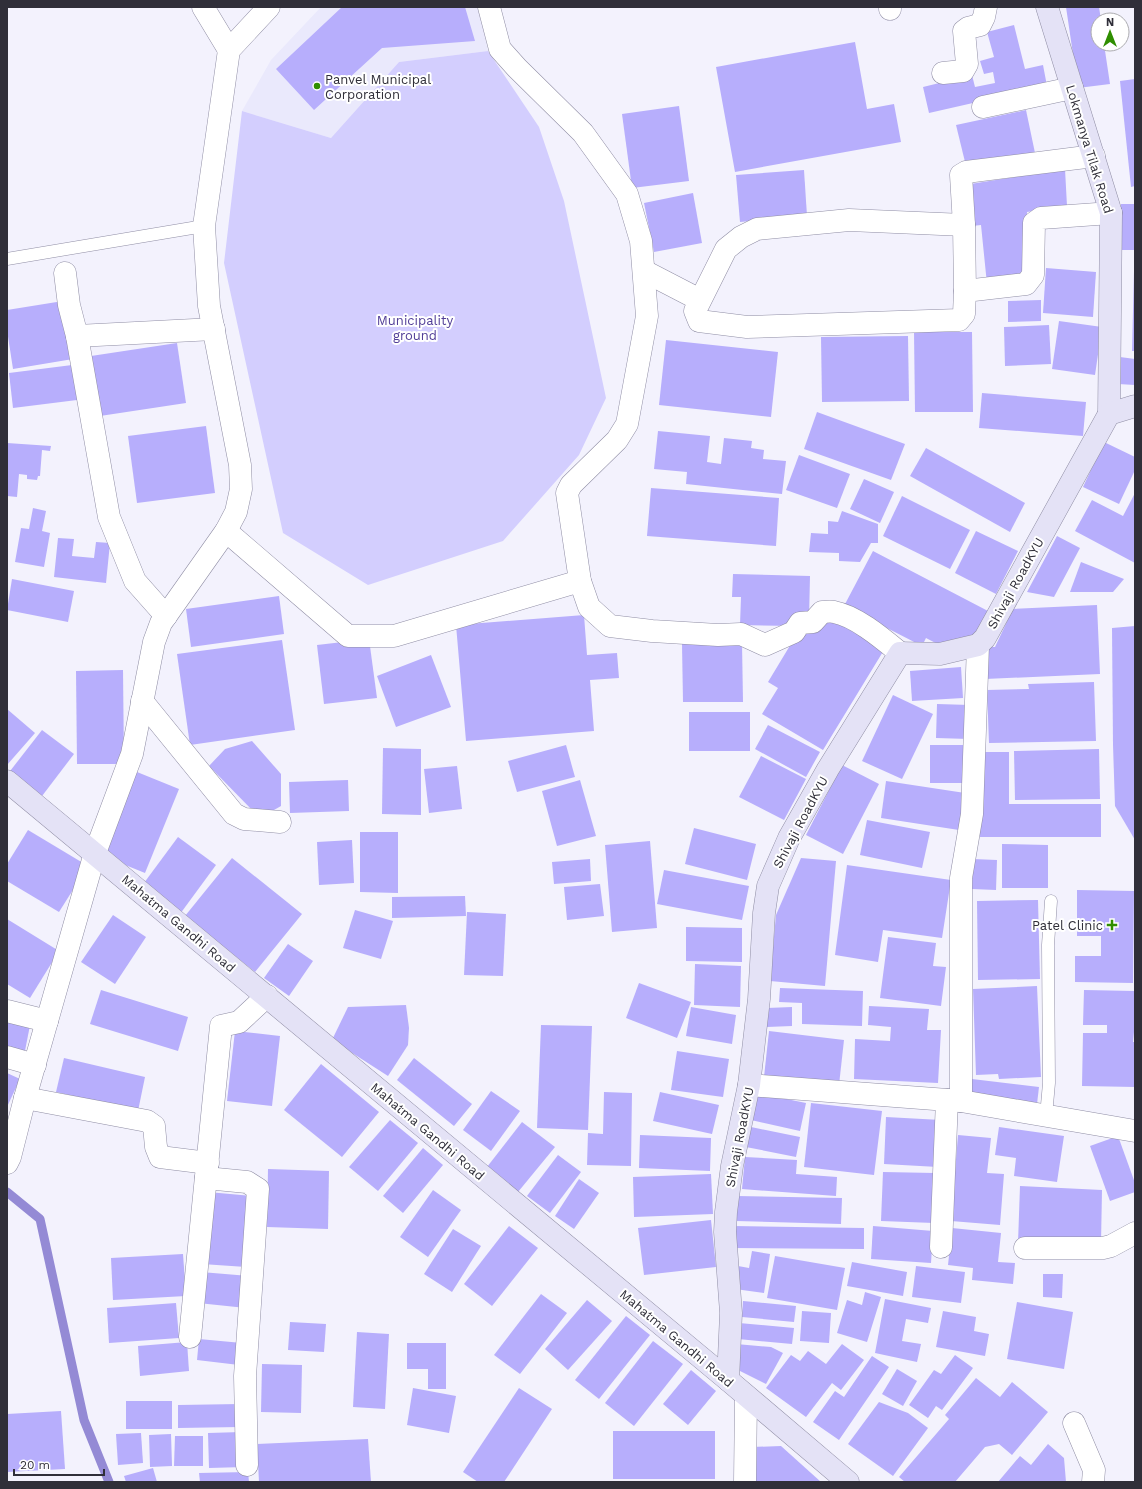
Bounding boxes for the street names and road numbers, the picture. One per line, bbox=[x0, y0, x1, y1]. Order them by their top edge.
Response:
street label: Lokmanya Tilak Road bbox=[1063, 83, 1116, 215]
street label: Shivaji RoadKYU bbox=[984, 535, 1047, 631]
street label: Shivaji RoadKYU bbox=[770, 774, 831, 871]
street label: Mahatma Gandhi Road bbox=[119, 872, 238, 975]
street label: Mahatma Gandhi Road bbox=[368, 1080, 487, 1183]
street label: Shivaji RoadKYU bbox=[722, 1086, 757, 1189]
street label: Mahatma Gandhi Road bbox=[617, 1287, 736, 1390]

